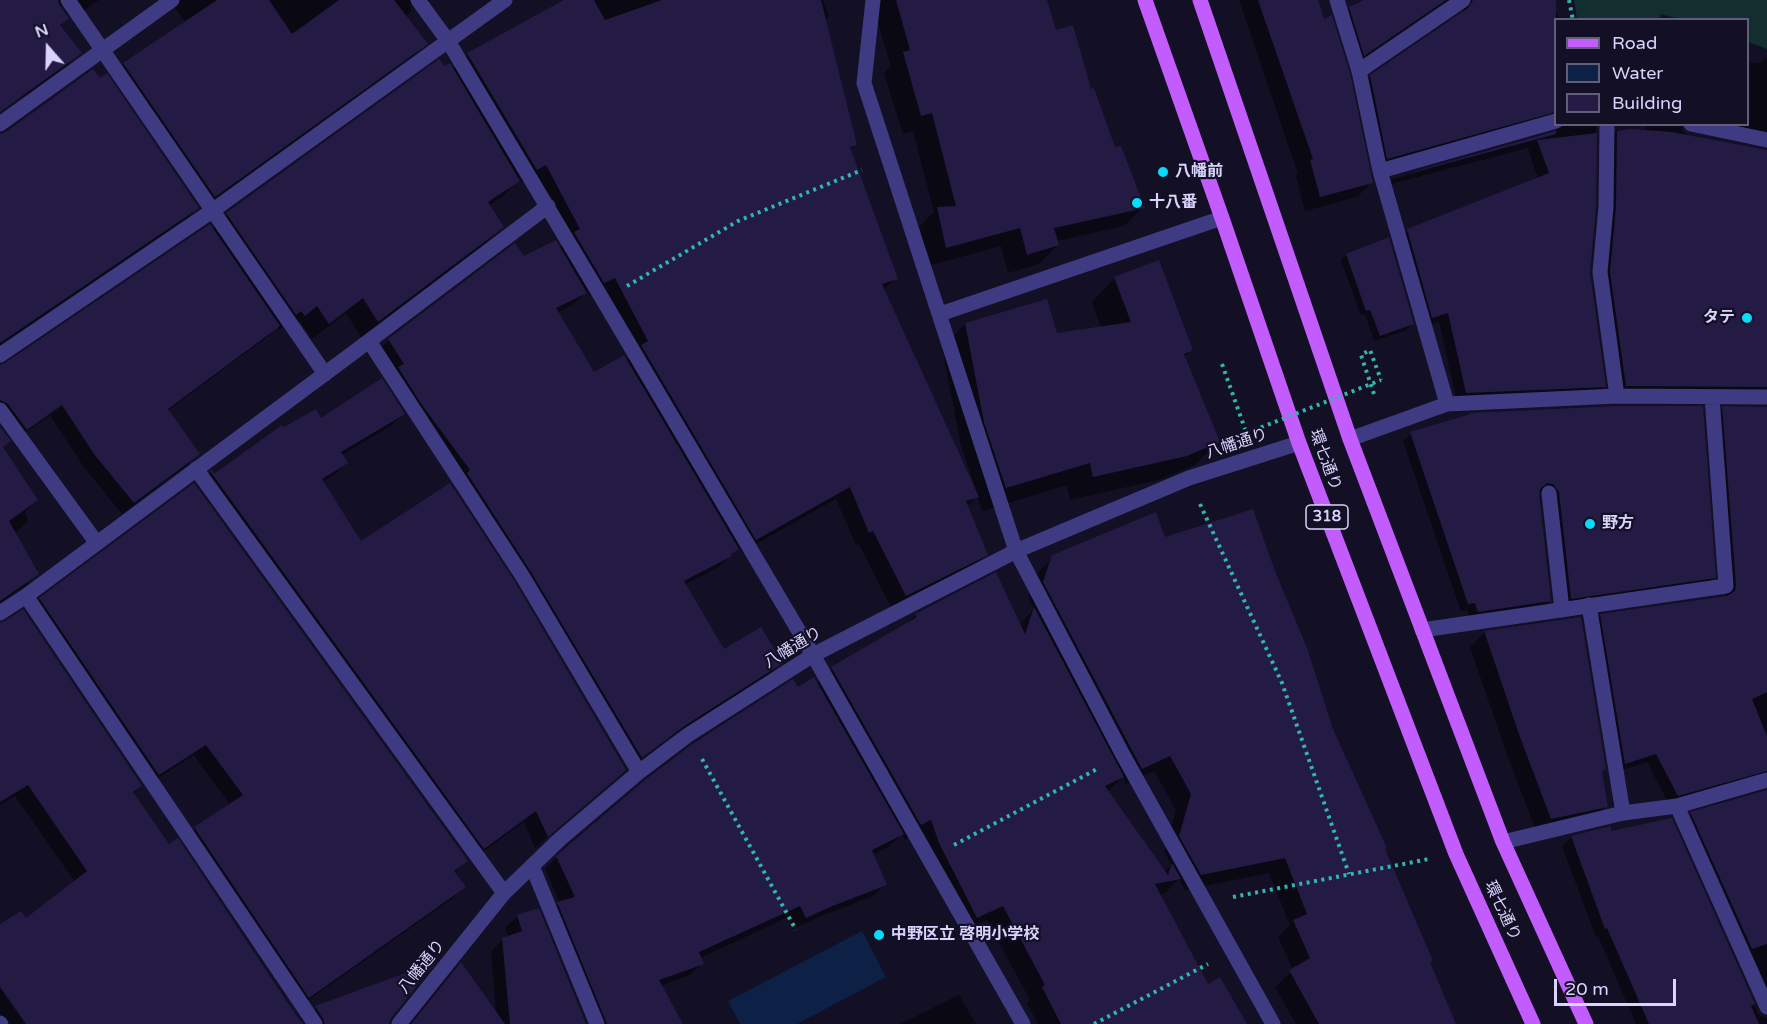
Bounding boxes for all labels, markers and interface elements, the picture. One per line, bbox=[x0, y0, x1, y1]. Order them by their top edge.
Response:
north arrow bbox=[18, 18, 78, 78]
legend bbox=[1554, 18, 1749, 126]
text: N bbox=[32, 19, 51, 43]
text: Road bbox=[1612, 32, 1657, 54]
text: Water bbox=[1612, 62, 1663, 84]
text: Building bbox=[1612, 92, 1682, 114]
place label: 八幡前 bbox=[1175, 162, 1223, 182]
marker: 八幡前 bbox=[1156, 165, 1170, 179]
place label: 十八番 bbox=[1149, 193, 1197, 213]
marker: 十八番 bbox=[1130, 196, 1144, 210]
place label: タテ bbox=[1703, 308, 1735, 328]
marker: タテ bbox=[1740, 311, 1754, 325]
street label: 八幡通り bbox=[1204, 425, 1270, 463]
street label: 環七通り bbox=[1305, 427, 1345, 493]
road number: 318 bbox=[1306, 505, 1348, 529]
place label: 野方 bbox=[1602, 514, 1634, 534]
marker: 野方 bbox=[1583, 517, 1597, 531]
street label: 八幡通り bbox=[761, 623, 825, 673]
street label: 環七通り bbox=[1480, 878, 1524, 944]
place label: 中野区立 啓明小学校 bbox=[891, 925, 1039, 945]
marker: 中野区立 啓明小学校 bbox=[872, 928, 886, 942]
street label: 八幡通り bbox=[394, 936, 450, 998]
scale bar bbox=[1557, 967, 1678, 1005]
text: 20 m bbox=[1565, 978, 1609, 1000]

